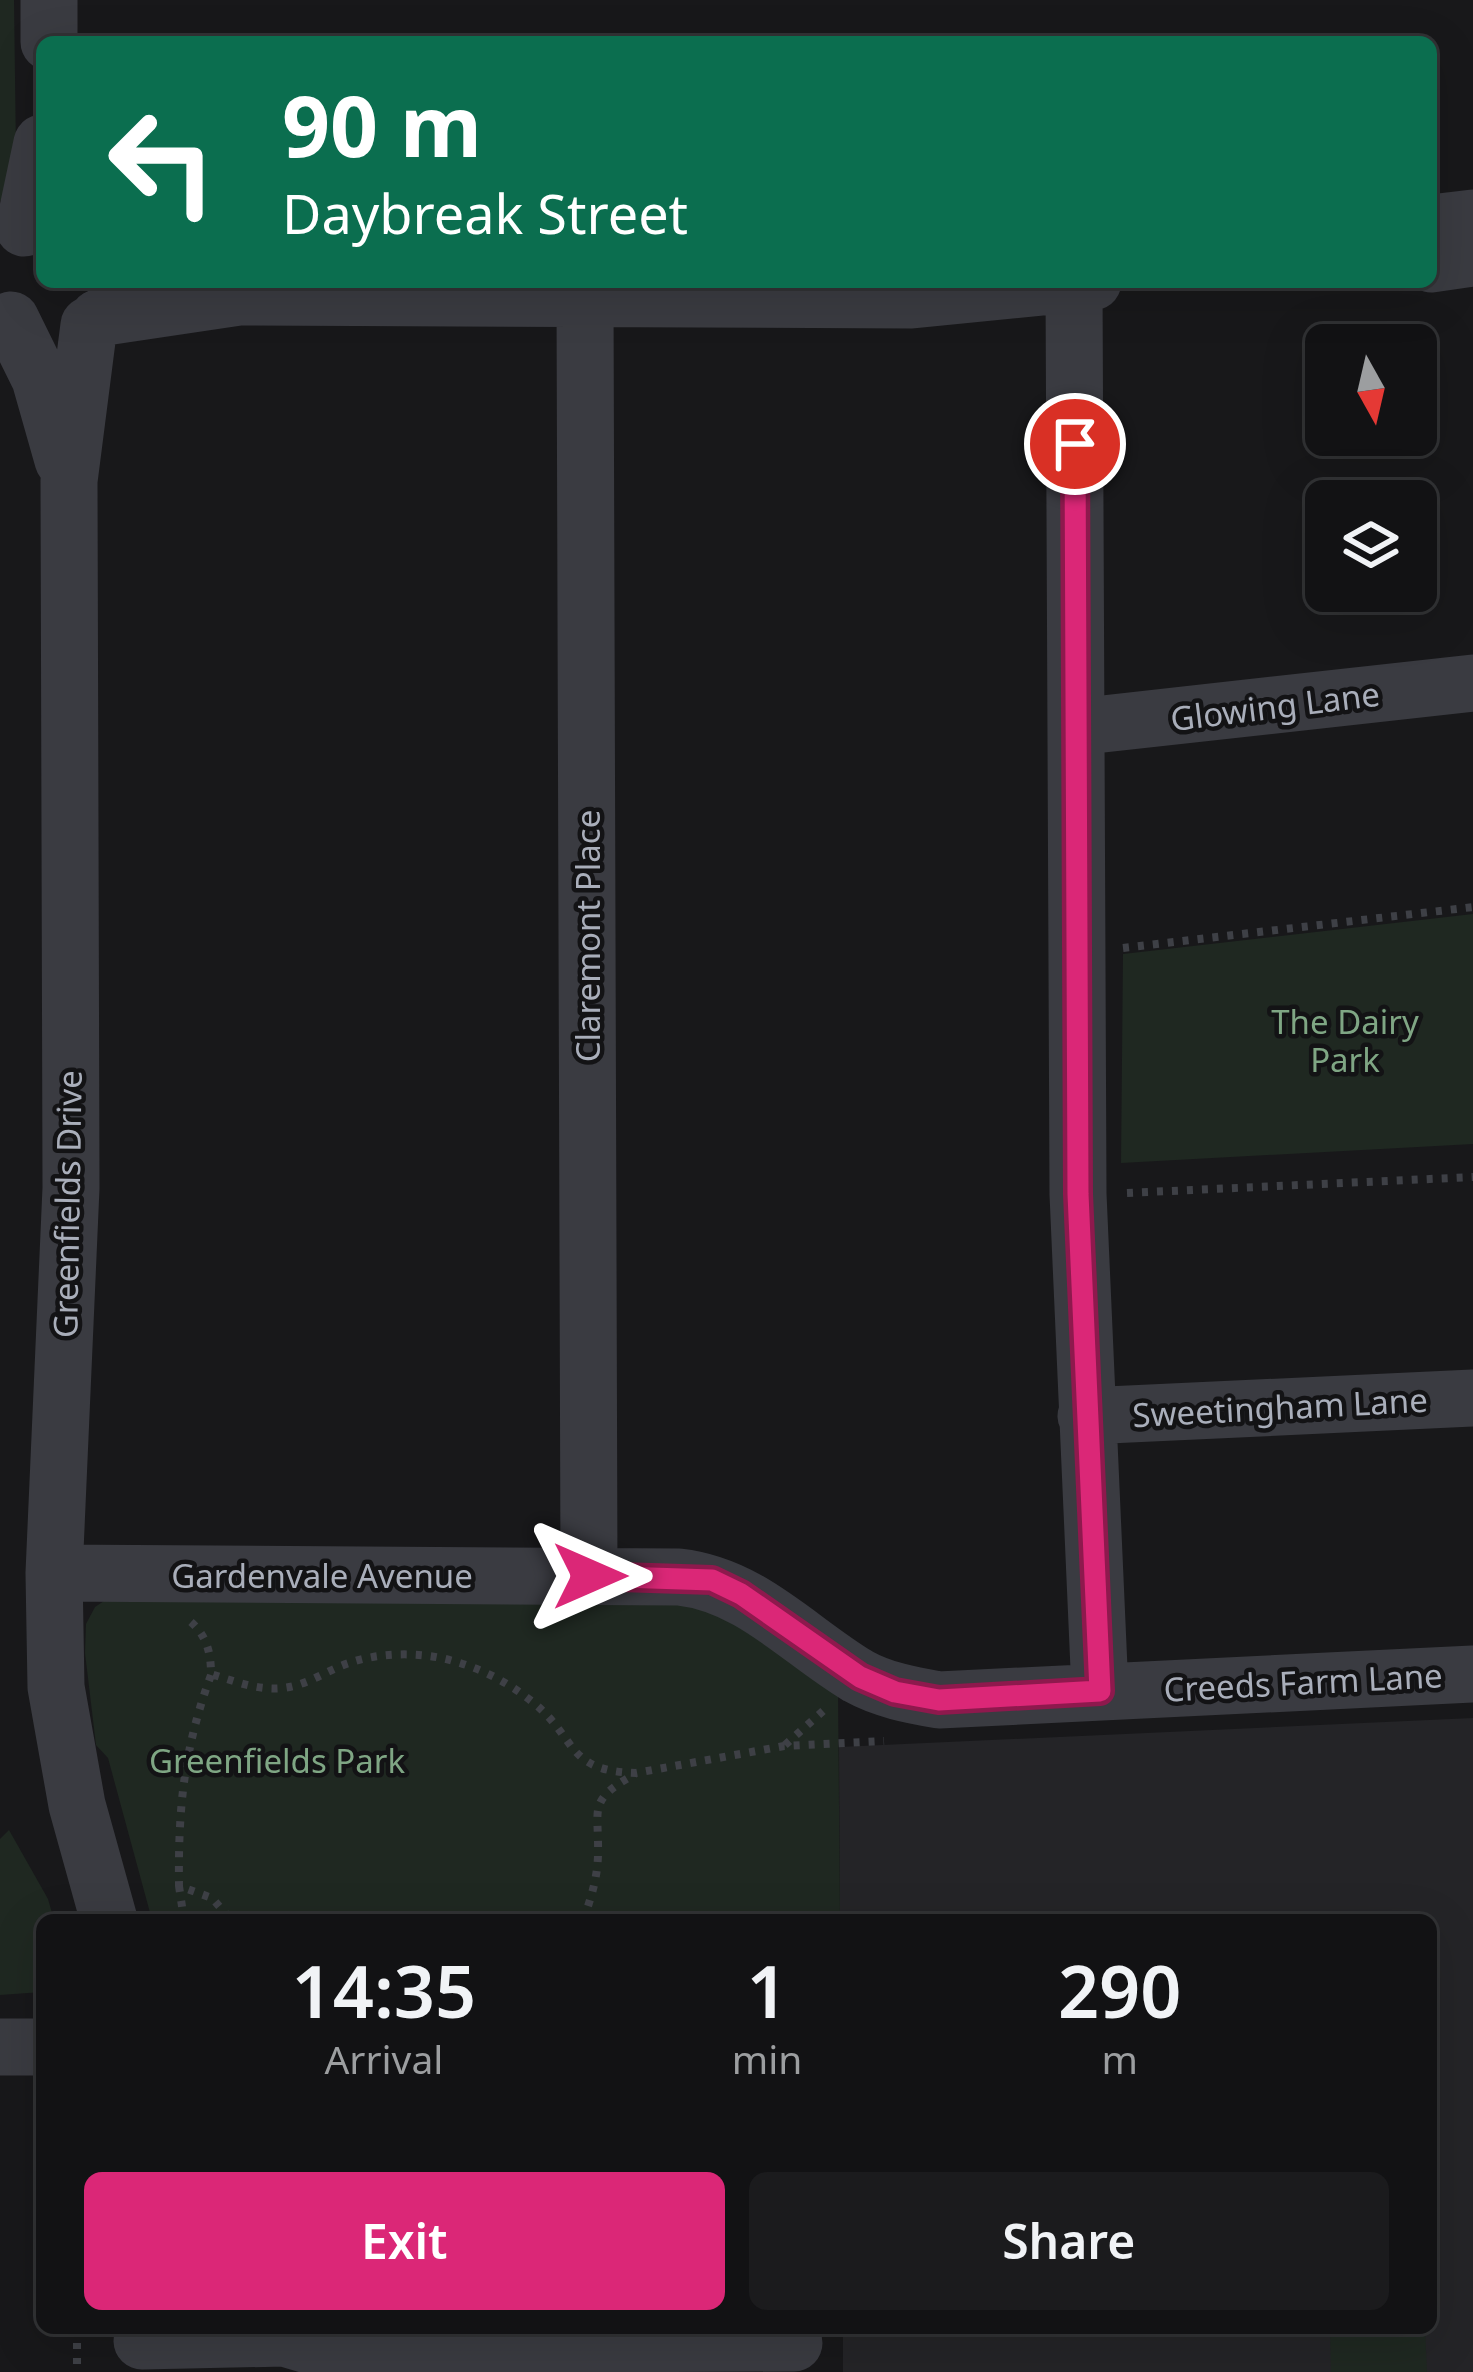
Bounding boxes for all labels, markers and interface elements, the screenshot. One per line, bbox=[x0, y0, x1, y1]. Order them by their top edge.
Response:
text: 90 m bbox=[282, 67, 482, 182]
icon: left bbox=[84, 84, 240, 240]
text: Daybreak Street bbox=[282, 176, 688, 250]
north arrow bbox=[1305, 324, 1437, 456]
map controls bbox=[1305, 324, 1437, 612]
pin bbox=[1024, 393, 1126, 495]
icon: arrive bbox=[1042, 411, 1108, 477]
button: layers bbox=[1305, 480, 1437, 612]
street label: Glowing Lane bbox=[1168, 671, 1382, 741]
street label: Claremont Place bbox=[565, 810, 610, 1062]
park label: The Dairy Park bbox=[1271, 999, 1419, 1082]
street label: Greenfields Drive bbox=[42, 1070, 92, 1338]
street label: Sweetingham Lane bbox=[1131, 1377, 1429, 1437]
position arrow bbox=[527, 1513, 653, 1639]
street label: Gardenvale Avenue bbox=[171, 1553, 473, 1598]
street label: Creeds Farm Lane bbox=[1162, 1652, 1444, 1712]
park label: Greenfields Park bbox=[149, 1738, 405, 1783]
text: 14:35 bbox=[292, 1941, 476, 2039]
text: 1 bbox=[746, 1941, 788, 2039]
text: 290 bbox=[1058, 1941, 1181, 2039]
text: Arrival bbox=[324, 2032, 443, 2085]
text: min bbox=[732, 2032, 802, 2085]
text: m bbox=[1101, 2032, 1138, 2085]
button: Exit bbox=[84, 2172, 725, 2310]
button: Share bbox=[749, 2172, 1389, 2310]

